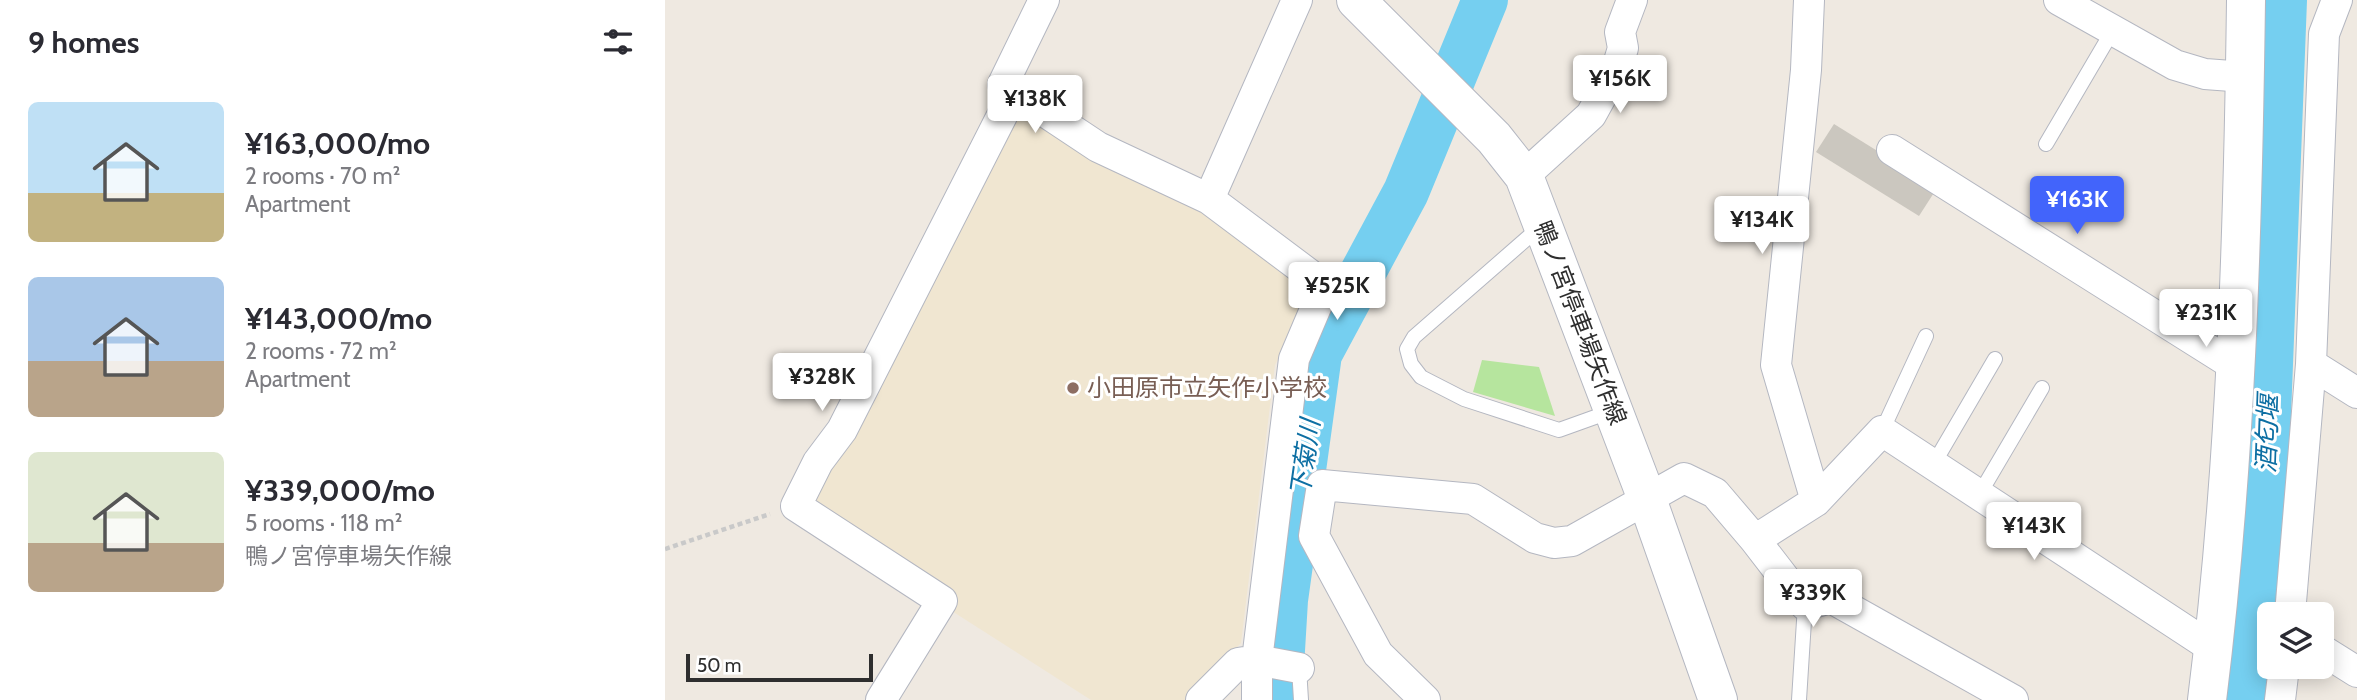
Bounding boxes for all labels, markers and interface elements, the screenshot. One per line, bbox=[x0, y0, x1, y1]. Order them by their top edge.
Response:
icon: filters bbox=[599, 23, 637, 61]
text: 9 homes bbox=[28, 24, 139, 61]
pin: ¥156K bbox=[1571, 55, 1669, 115]
text: ¥156K bbox=[1589, 64, 1651, 92]
pin: ¥138K bbox=[986, 76, 1084, 135]
text: ¥138K bbox=[1003, 84, 1067, 112]
text: ¥163,000/mo bbox=[245, 125, 430, 162]
icon: home bbox=[84, 130, 168, 214]
text: 2 rooms · 70 m² bbox=[245, 162, 400, 190]
pin: ¥163K bbox=[2028, 176, 2126, 236]
text: ¥163K bbox=[2046, 185, 2108, 213]
text: Apartment bbox=[245, 190, 350, 218]
pin: ¥134K bbox=[1713, 196, 1811, 256]
text: ¥134K bbox=[1730, 205, 1794, 233]
street label: 鴨ノ宮停車場矢作線 bbox=[1528, 217, 1633, 429]
pin: ¥525K bbox=[1288, 262, 1386, 322]
text: ¥525K bbox=[1304, 271, 1370, 299]
pin: ¥231K bbox=[2157, 290, 2255, 349]
text: ¥231K bbox=[2175, 298, 2237, 326]
text: ¥143,000/mo bbox=[245, 300, 432, 337]
icon: home bbox=[84, 305, 168, 389]
text: 2 rooms · 72 m² bbox=[245, 337, 397, 365]
pin: ¥328K bbox=[773, 354, 871, 413]
text: ¥328K bbox=[789, 362, 855, 390]
text: Apartment bbox=[245, 365, 350, 393]
place label: 小田原市立矢作小学校 bbox=[1087, 373, 1327, 402]
marker: 小田原市立矢作小学校 bbox=[1065, 380, 1081, 396]
water label: 酒匂堰 bbox=[2250, 390, 2284, 474]
water label: 下菊川 bbox=[1284, 414, 1327, 499]
text: ¥339,000/mo bbox=[245, 472, 435, 509]
icon: home bbox=[84, 480, 168, 564]
pin: ¥143K bbox=[1985, 503, 2083, 562]
text: 5 rooms · 118 m² bbox=[245, 509, 402, 537]
text: ¥143K bbox=[2002, 511, 2066, 539]
text: 鴨ノ宮停車場矢作線 bbox=[245, 542, 452, 570]
pin: ¥339K bbox=[1764, 570, 1862, 629]
text: ¥339K bbox=[1780, 578, 1846, 606]
map controls bbox=[2257, 602, 2334, 679]
button: layers bbox=[2257, 602, 2334, 679]
scale bar bbox=[686, 651, 873, 683]
text: 50 m bbox=[697, 654, 741, 677]

